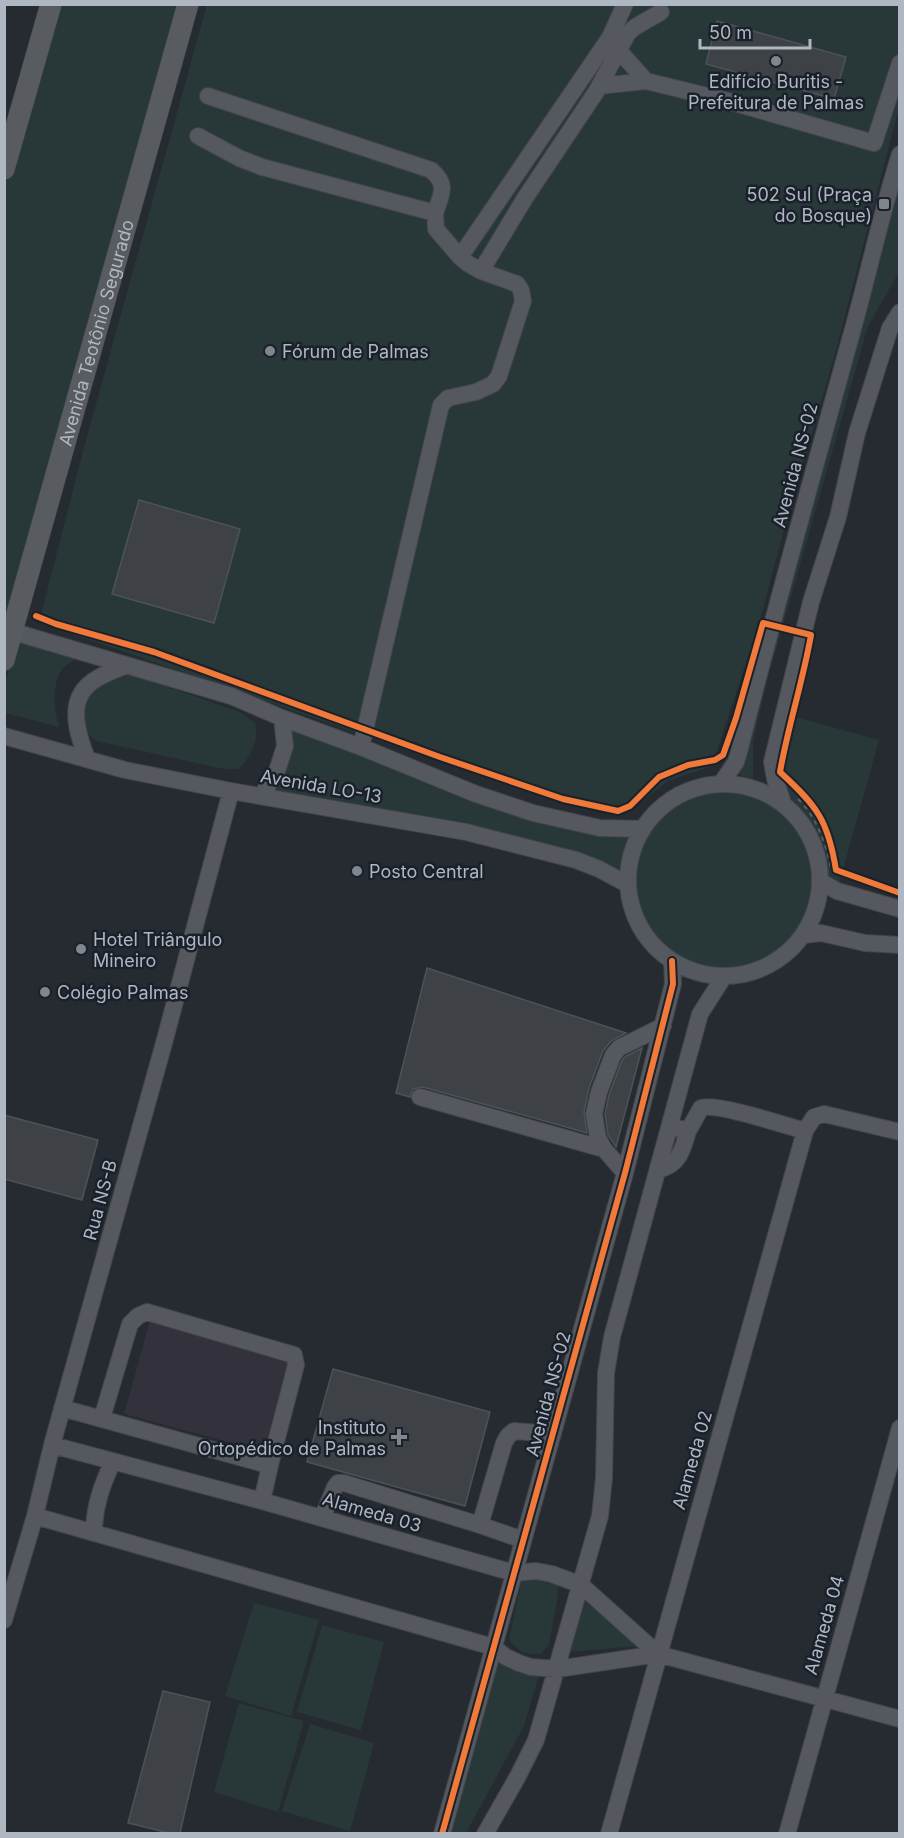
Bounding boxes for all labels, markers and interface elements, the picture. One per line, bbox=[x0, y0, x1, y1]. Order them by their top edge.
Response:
scale bar bbox=[700, 12, 810, 50]
text: 50 m bbox=[709, 22, 752, 43]
marker: Edifício Buritis - Prefeitura de Palmas bbox=[769, 54, 783, 68]
place label: Edifício Buritis - Prefeitura de Palmas bbox=[688, 71, 864, 113]
place label: 502 Sul (Praça do Bosque) bbox=[747, 184, 872, 226]
marker: 502 Sul (Praça do Bosque) bbox=[877, 197, 891, 211]
street label: Avenida Teotônio Segurado bbox=[54, 217, 138, 448]
place label: Fórum de Palmas bbox=[282, 341, 429, 362]
marker: Fórum de Palmas bbox=[263, 344, 277, 358]
street label: Avenida NS-02 bbox=[768, 400, 822, 530]
street label: Avenida LO-13 bbox=[259, 765, 383, 807]
place label: Posto Central bbox=[369, 861, 484, 882]
marker: Posto Central bbox=[350, 864, 364, 878]
place label: Hotel Triângulo Mineiro bbox=[93, 929, 222, 971]
marker: Hotel Triângulo Mineiro bbox=[74, 942, 88, 956]
place label: Colégio Palmas bbox=[57, 982, 188, 1003]
marker: Colégio Palmas bbox=[38, 985, 52, 999]
street label: Rua NS-B bbox=[79, 1157, 121, 1243]
street label: Avenida NS-02 bbox=[521, 1329, 575, 1459]
street label: Alameda 02 bbox=[668, 1408, 716, 1512]
place label: Instituto Ortopédico de Palmas bbox=[198, 1417, 386, 1459]
marker: Instituto Ortopédico de Palmas bbox=[390, 1428, 408, 1446]
street label: Alameda 03 bbox=[320, 1488, 424, 1536]
street label: Alameda 04 bbox=[800, 1573, 848, 1677]

